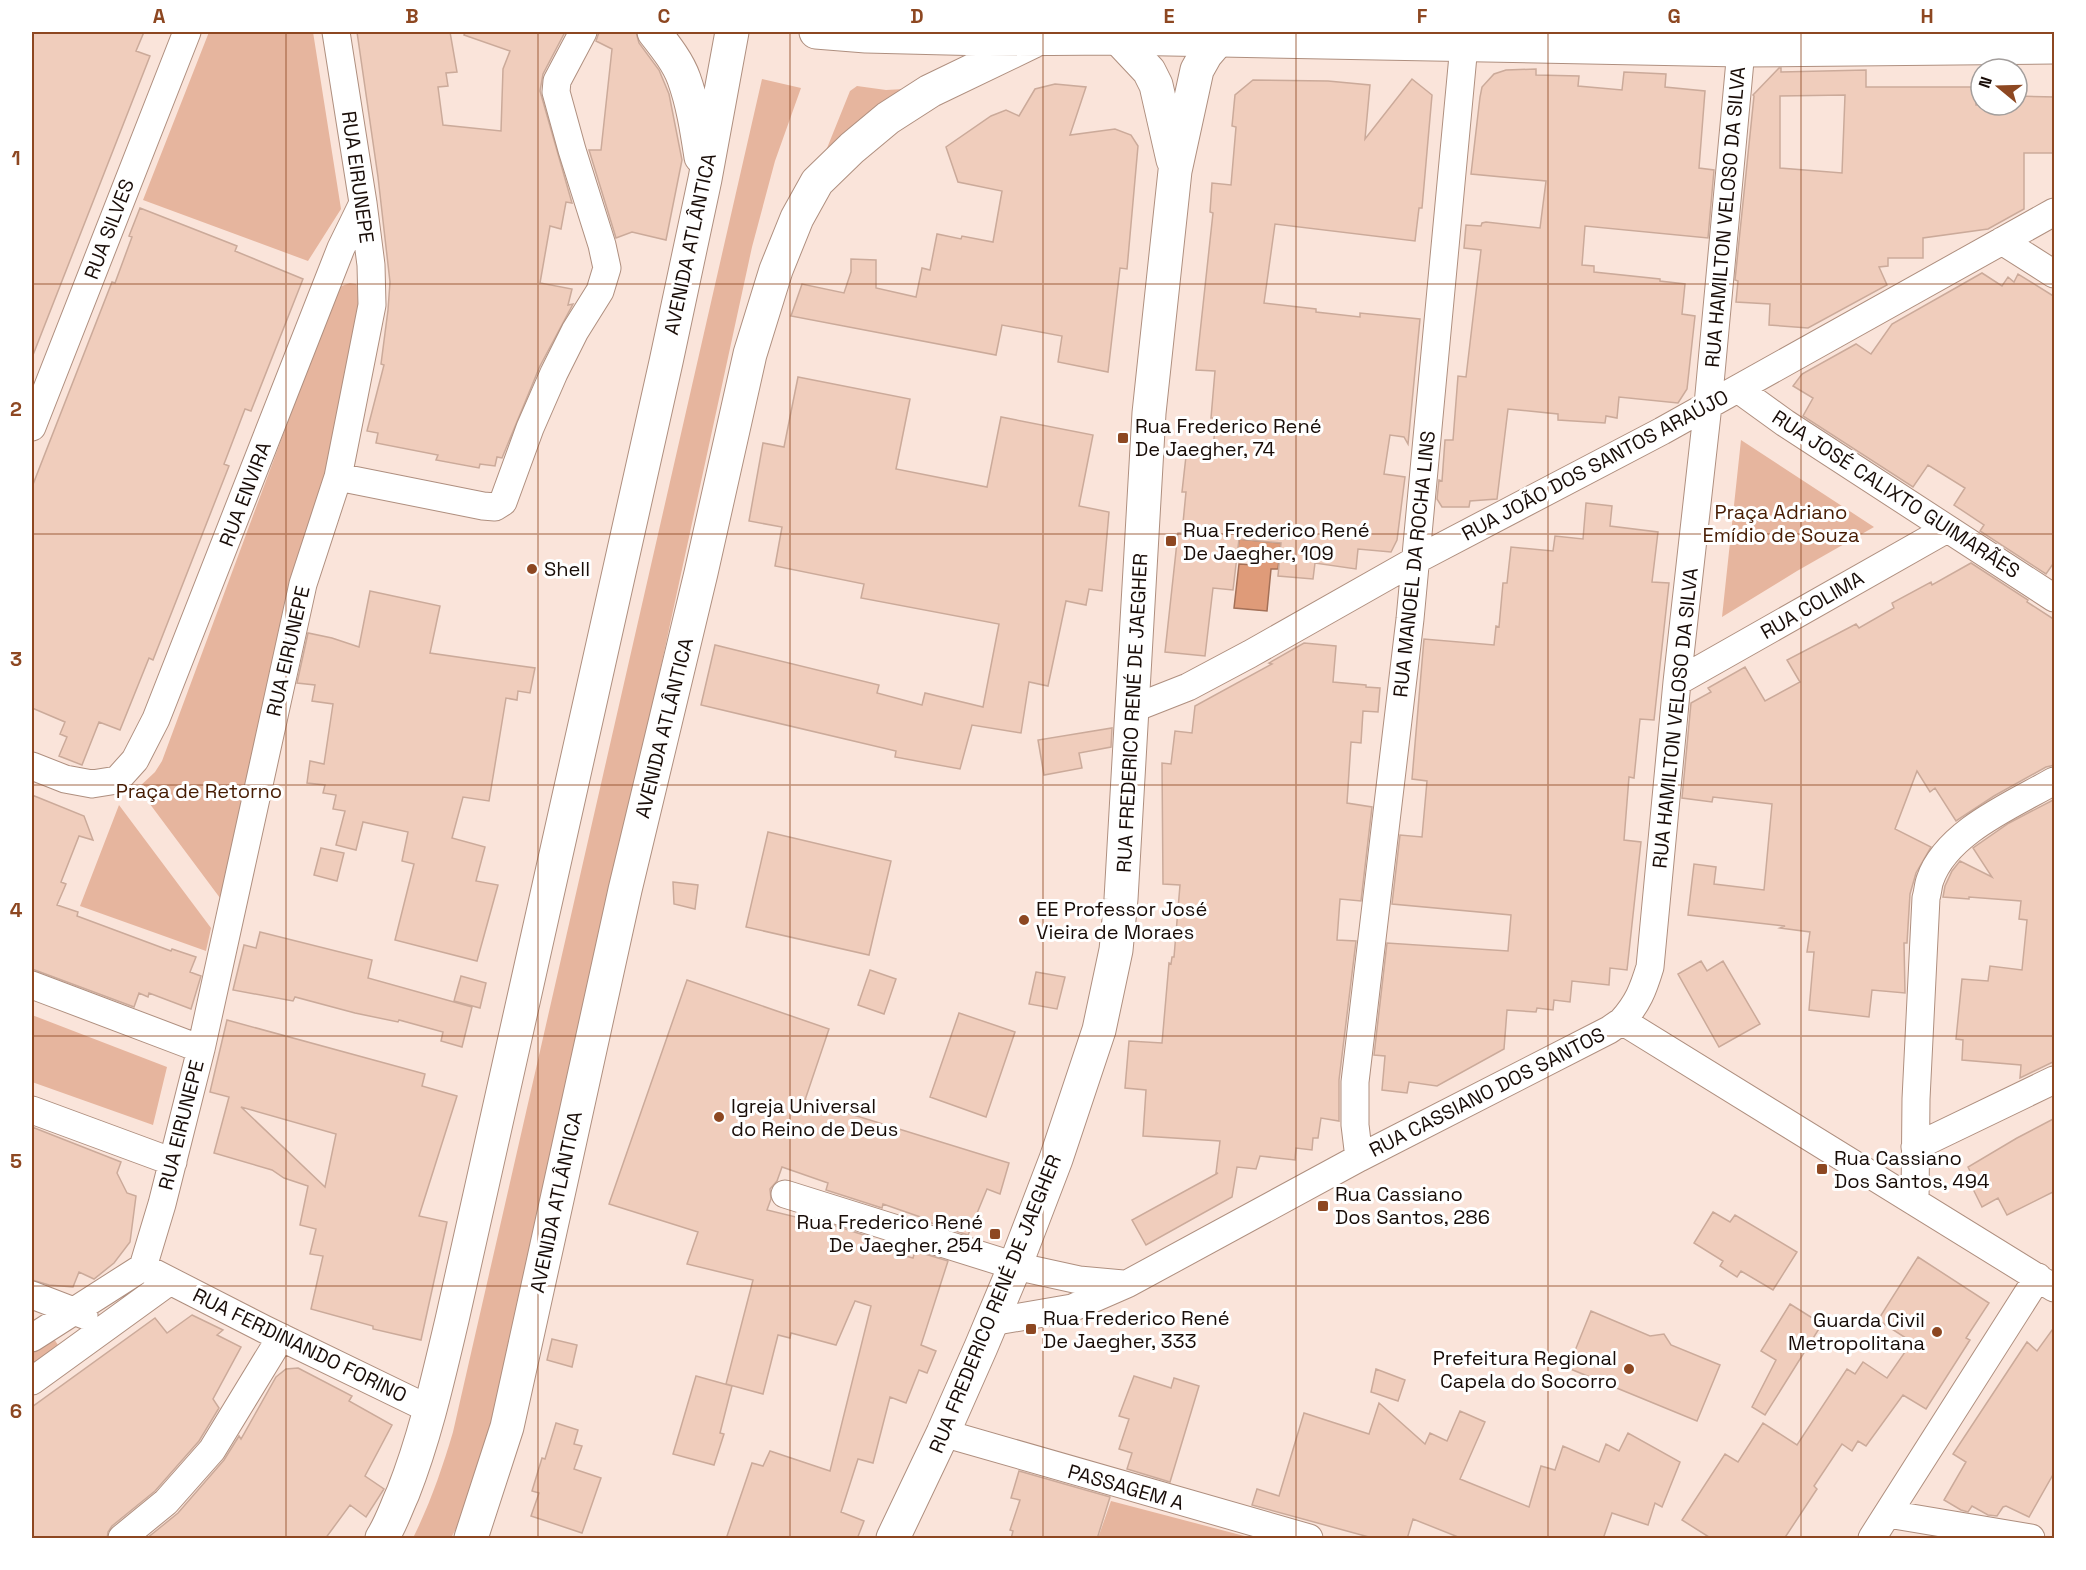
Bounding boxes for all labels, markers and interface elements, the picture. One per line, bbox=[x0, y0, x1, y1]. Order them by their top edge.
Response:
text: A bbox=[153, 3, 166, 29]
text: B bbox=[405, 3, 419, 29]
text: C bbox=[658, 3, 671, 29]
text: D bbox=[910, 3, 924, 29]
text: E bbox=[1163, 3, 1175, 29]
text: F bbox=[1417, 3, 1428, 29]
text: G bbox=[1667, 3, 1681, 29]
text: H bbox=[1920, 3, 1934, 29]
north arrow bbox=[1969, 57, 2029, 117]
street label: RUA HAMILTON VELOSO DA SILVA bbox=[1699, 65, 1751, 369]
text: N bbox=[1974, 74, 1997, 91]
street label: RUA EIRUNEPE bbox=[336, 109, 380, 245]
text: 1 bbox=[11, 145, 21, 171]
street label: AVENIDA ATLÂNTICA bbox=[658, 150, 722, 337]
street label: RUA SILVES bbox=[78, 175, 140, 283]
street label: RUA JOÃO DOS SANTOS ARAÚJO bbox=[1457, 383, 1733, 547]
text: 2 bbox=[10, 396, 22, 422]
street label: RUA JOSÉ CALIXTO GUIMARÃES bbox=[1767, 404, 2025, 584]
place label: Rua Frederico René De Jaegher, 74 bbox=[1135, 413, 1322, 462]
street label: RUA MANOEL DA ROCHA LINS bbox=[1387, 429, 1441, 699]
marker: Rua Frederico René De Jaegher, 74 bbox=[1116, 431, 1130, 445]
street label: RUA ENVIRA bbox=[213, 438, 277, 550]
park label: Praça Adriano Emídio de Souza bbox=[1702, 499, 1860, 548]
place label: Rua Frederico René De Jaegher, 109 bbox=[1183, 517, 1370, 566]
marker: Rua Frederico René De Jaegher, 109 bbox=[1164, 534, 1178, 548]
street label: RUA FREDERICO RENÉ DE JAEGHER bbox=[1111, 553, 1153, 873]
place label: Shell bbox=[544, 556, 590, 582]
marker: Shell bbox=[525, 562, 539, 576]
street label: RUA COLIMA bbox=[1756, 565, 1869, 645]
street label: RUA HAMILTON VELOSO DA SILVA bbox=[1646, 566, 1704, 870]
street label: RUA EIRUNEPE bbox=[260, 583, 316, 719]
street label: AVENIDA ATLÂNTICA bbox=[629, 635, 699, 821]
text: 3 bbox=[10, 646, 22, 672]
park label: Praça de Retorno bbox=[116, 778, 282, 804]
place label: EE Professor José Vieira de Moraes bbox=[1036, 896, 1207, 945]
text: 4 bbox=[10, 897, 23, 923]
marker: EE Professor José Vieira de Moraes bbox=[1017, 913, 1031, 927]
street label: RUA CASSIANO DOS SANTOS bbox=[1365, 1021, 1609, 1163]
street label: RUA EIRUNEPE bbox=[152, 1057, 210, 1193]
place label: Igreja Universal do Reino de Deus bbox=[731, 1093, 898, 1142]
street label: AVENIDA ATLÂNTICA bbox=[524, 1108, 588, 1295]
marker: Igreja Universal do Reino de Deus bbox=[712, 1110, 726, 1124]
place label: Rua Cassiano Dos Santos, 494 bbox=[1834, 1145, 1990, 1194]
text: 5 bbox=[10, 1148, 22, 1174]
street label: RUA FREDERICO RENÉ DE JAEGHER bbox=[923, 1151, 1067, 1457]
marker: Rua Cassiano Dos Santos, 494 bbox=[1815, 1162, 1829, 1176]
place label: Rua Cassiano Dos Santos, 286 bbox=[1335, 1181, 1490, 1230]
marker: Rua Cassiano Dos Santos, 286 bbox=[1316, 1199, 1330, 1213]
place label: Rua Frederico René De Jaegher, 254 bbox=[797, 1209, 983, 1258]
marker: Rua Frederico René De Jaegher, 254 bbox=[988, 1227, 1002, 1241]
street label: RUA FERDINANDO FORINO bbox=[189, 1282, 411, 1408]
place label: Rua Frederico René De Jaegher, 333 bbox=[1043, 1305, 1230, 1354]
place label: Guarda Civil Metropolitana bbox=[1788, 1307, 1925, 1356]
marker: Rua Frederico René De Jaegher, 333 bbox=[1024, 1322, 1038, 1336]
marker: Guarda Civil Metropolitana bbox=[1930, 1325, 1944, 1339]
place label: Prefeitura Regional Capela do Socorro bbox=[1433, 1345, 1617, 1394]
marker: Prefeitura Regional Capela do Socorro bbox=[1622, 1362, 1636, 1376]
text: 6 bbox=[10, 1398, 22, 1424]
street label: PASSAGEM A bbox=[1065, 1458, 1187, 1516]

